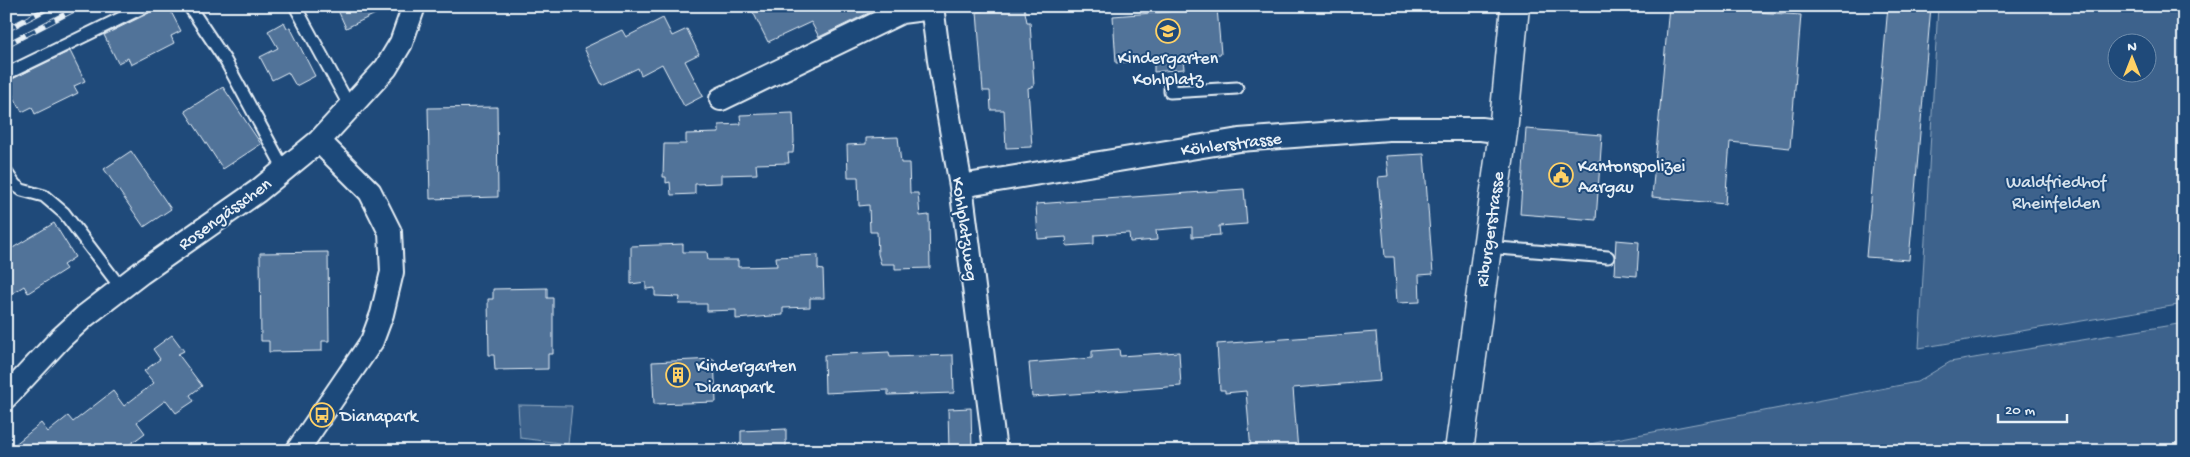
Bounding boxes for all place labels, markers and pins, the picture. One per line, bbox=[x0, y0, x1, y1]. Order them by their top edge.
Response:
school or university icon: Kindergarten Kohlplatz bbox=[1155, 18, 1181, 44]
place label: Kindergarten Kohlplatz bbox=[1118, 49, 1219, 91]
place label: Kantonspolizei Aargau bbox=[1578, 157, 1686, 199]
public building icon: Kantonspolizei Aargau bbox=[1548, 162, 1574, 188]
place label: Kindergarten Dianapark bbox=[695, 357, 797, 399]
building icon: Kindergarten Dianapark bbox=[665, 362, 691, 388]
bus stop icon: Dianapark bbox=[309, 402, 335, 428]
place label: Dianapark bbox=[339, 407, 419, 428]

